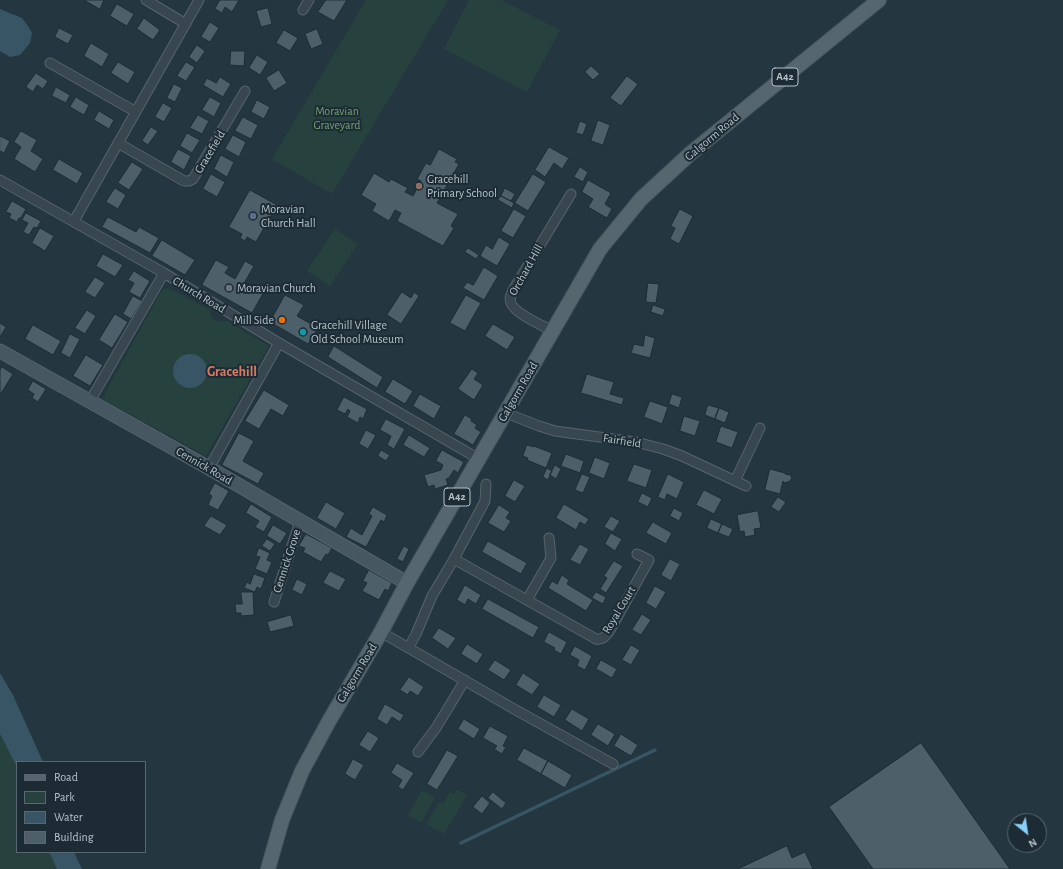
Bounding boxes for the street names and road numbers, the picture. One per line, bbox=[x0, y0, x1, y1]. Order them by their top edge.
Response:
road number: A42 bbox=[772, 68, 798, 86]
street label: Galgorm Road bbox=[682, 110, 742, 164]
street label: Gracefield bbox=[192, 128, 228, 176]
street label: Orchard Hill bbox=[506, 242, 546, 298]
street label: Church Road bbox=[170, 274, 228, 316]
street label: Galgorm Road bbox=[495, 360, 541, 424]
street label: Fairfield bbox=[602, 431, 642, 451]
street label: Cennick Road bbox=[173, 444, 235, 488]
road number: A42 bbox=[444, 488, 470, 506]
street label: Cennick Grove bbox=[270, 528, 304, 594]
street label: Royal Court bbox=[599, 584, 639, 636]
street label: Galgorm Road bbox=[334, 641, 380, 705]

